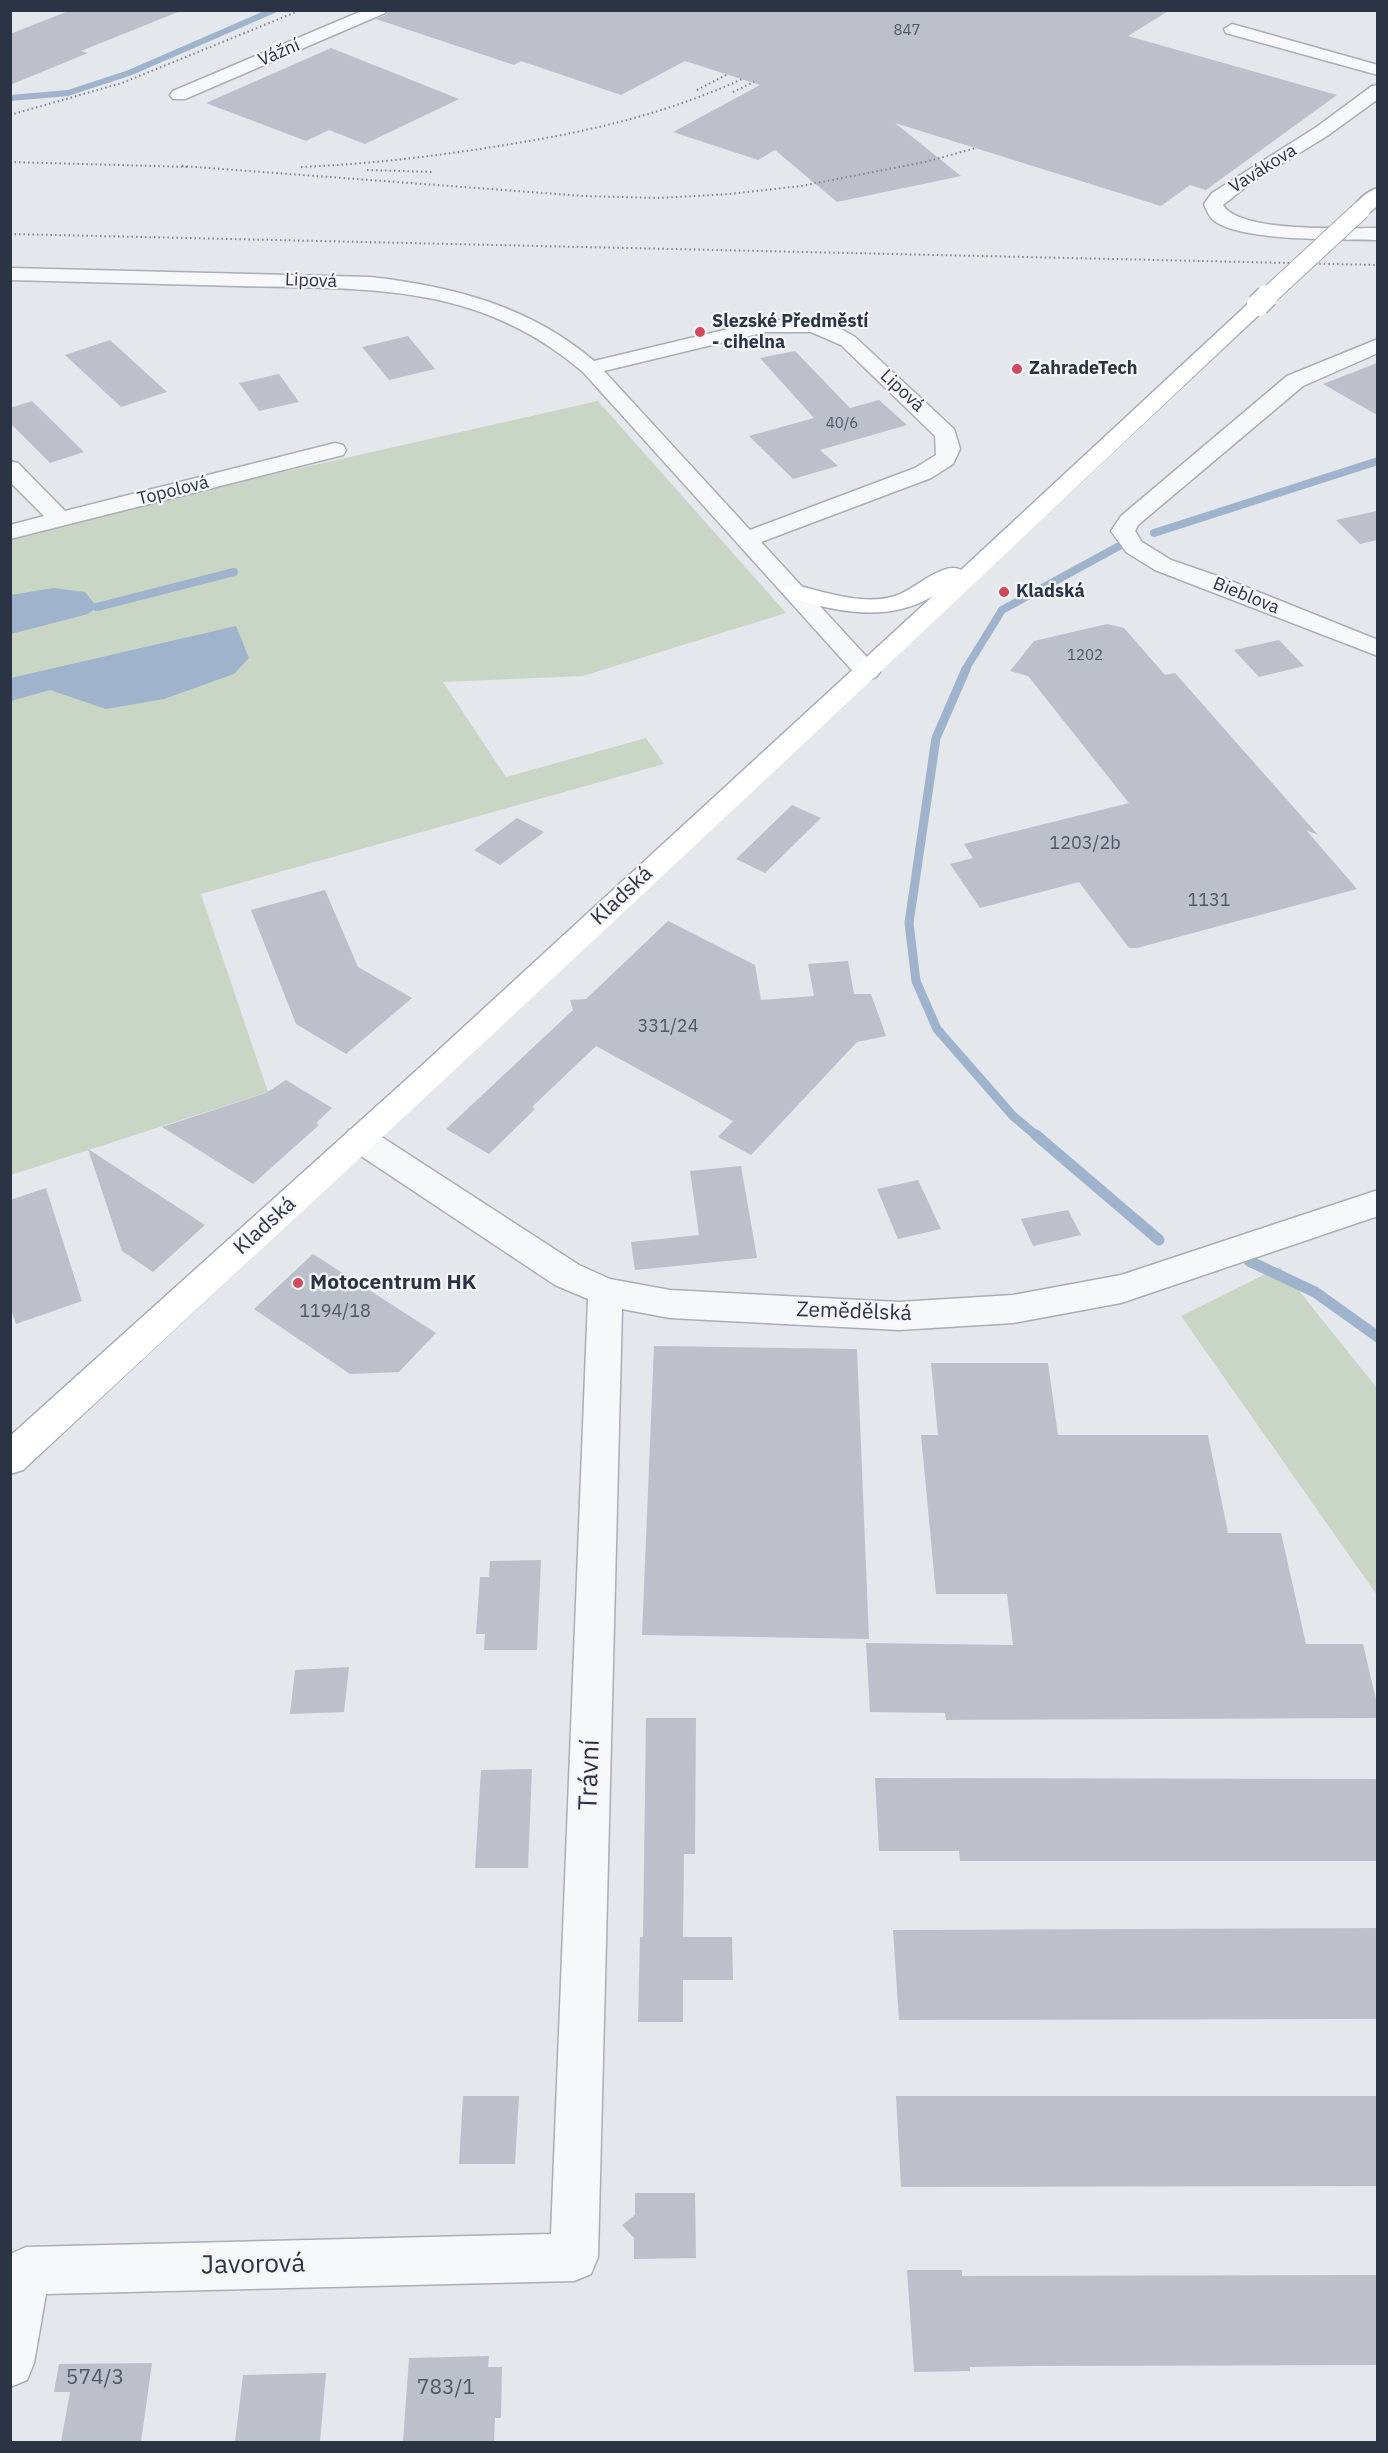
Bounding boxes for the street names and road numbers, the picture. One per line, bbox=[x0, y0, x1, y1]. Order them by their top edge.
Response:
street label: Vážní bbox=[255, 35, 303, 71]
street label: Vavákova bbox=[1225, 140, 1301, 198]
street label: Lipová bbox=[285, 269, 337, 293]
street label: Lipová bbox=[876, 365, 928, 417]
street label: Topolová bbox=[135, 472, 211, 510]
street label: Bieblova bbox=[1210, 573, 1282, 619]
street label: Kladská bbox=[586, 861, 658, 931]
street label: Kladská bbox=[229, 1192, 301, 1260]
street label: Zemědělská bbox=[796, 1297, 912, 1327]
street label: Trávní bbox=[573, 1739, 607, 1811]
street label: Javorová bbox=[201, 2248, 305, 2282]

